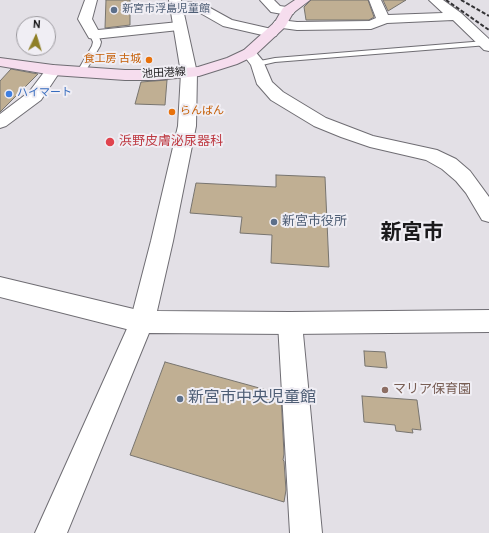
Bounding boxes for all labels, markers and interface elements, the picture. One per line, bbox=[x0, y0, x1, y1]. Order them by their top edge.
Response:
place label: 新宮市浮島児童館 bbox=[122, 3, 210, 17]
marker: 新宮市浮島児童館 bbox=[109, 5, 119, 15]
north arrow bbox=[16, 16, 56, 56]
text: N bbox=[32, 18, 41, 32]
place label: 食工房 古城 bbox=[83, 53, 141, 67]
marker: 食工房 古城 bbox=[144, 55, 154, 65]
street label: 池田港線 bbox=[142, 66, 186, 82]
place label: ハイマート bbox=[17, 87, 72, 101]
marker: ハイマート bbox=[4, 89, 14, 99]
place label: らんばん bbox=[180, 105, 224, 119]
marker: らんばん bbox=[167, 107, 177, 117]
place label: 浜野皮膚泌尿器科 bbox=[119, 134, 223, 150]
marker: 浜野皮膚泌尿器科 bbox=[104, 136, 116, 148]
place label: 新宮市役所 bbox=[282, 214, 347, 230]
marker: 新宮市役所 bbox=[269, 217, 279, 227]
district label: 新宮市 bbox=[381, 222, 443, 248]
place label: マリア保育園 bbox=[393, 382, 471, 398]
marker: マリア保育園 bbox=[380, 385, 390, 395]
place label: 新宮市中央児童館 bbox=[188, 389, 316, 409]
marker: 新宮市中央児童館 bbox=[175, 394, 185, 404]

